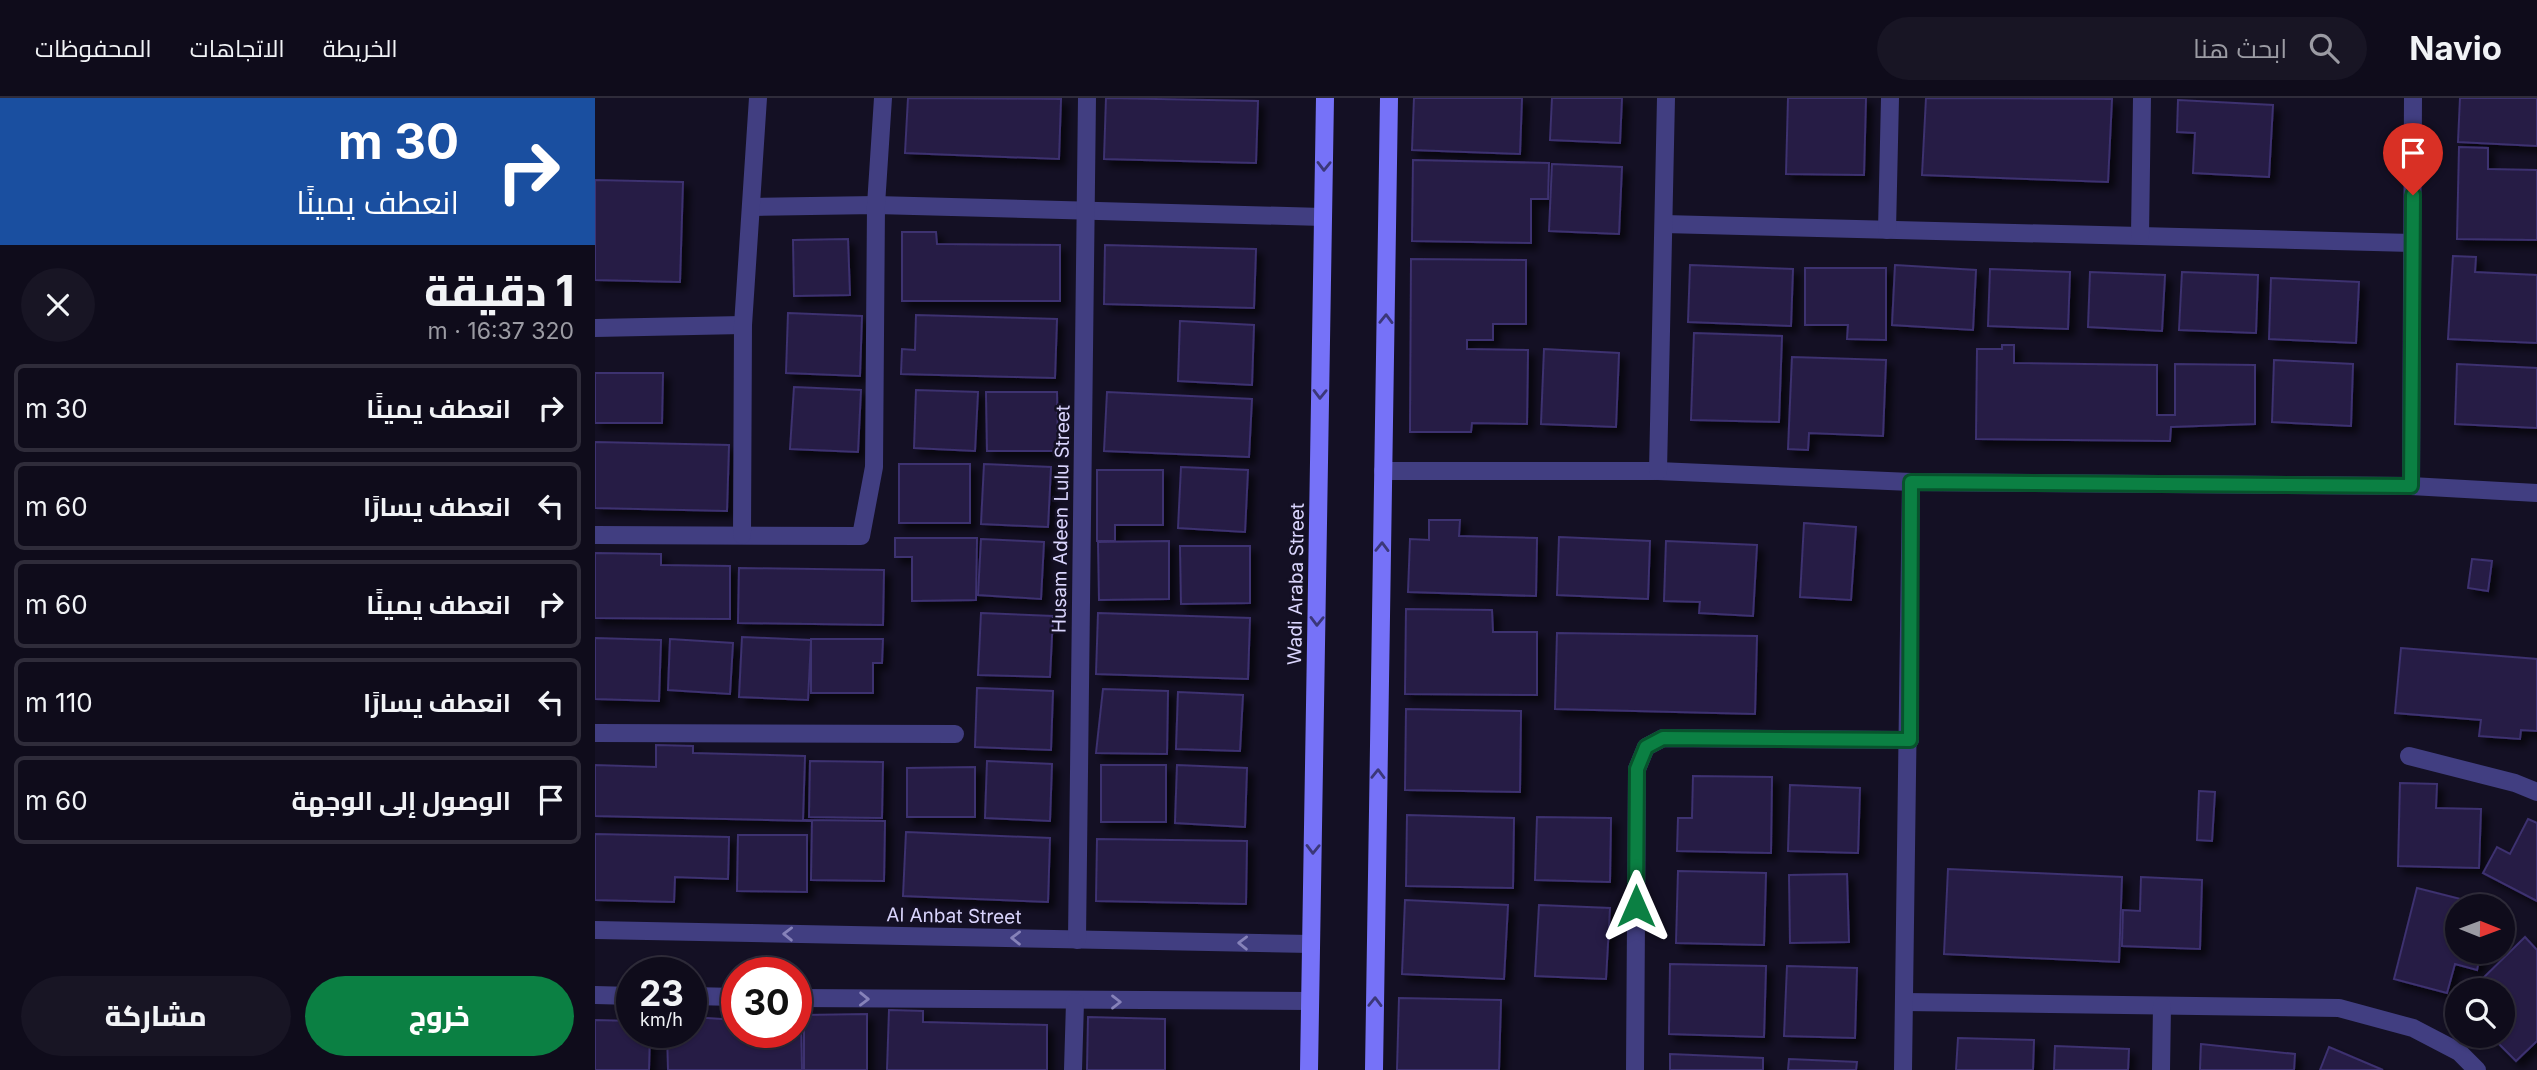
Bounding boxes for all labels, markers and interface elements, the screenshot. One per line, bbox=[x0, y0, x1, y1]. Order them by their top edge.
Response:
search box bbox=[1877, 17, 2367, 80]
text: Navio bbox=[2409, 28, 2502, 68]
icon: search bbox=[2305, 29, 2343, 67]
text: ابحث هنا bbox=[2193, 33, 2287, 64]
text: المحفوظات bbox=[35, 34, 152, 63]
text: الاتجاهات bbox=[190, 34, 285, 63]
text: الخريطة bbox=[323, 34, 398, 63]
text: 30 m bbox=[338, 112, 459, 171]
pin bbox=[2383, 123, 2443, 195]
icon: right bbox=[483, 126, 574, 217]
icon: arrive bbox=[2394, 134, 2432, 172]
one-way arrow bbox=[1316, 161, 1332, 172]
text: انعطف يمينًا bbox=[296, 183, 459, 222]
text: 1 دقيقة bbox=[424, 265, 574, 316]
button: close bbox=[21, 268, 95, 342]
one-way arrow bbox=[1378, 314, 1393, 325]
text: 320 m · 16:37 bbox=[428, 317, 574, 345]
icon: right bbox=[532, 389, 570, 427]
one-way arrow bbox=[1312, 389, 1328, 399]
text: 30 m bbox=[25, 393, 88, 424]
text: انعطف يمينًا bbox=[366, 393, 511, 424]
street label: Husam Adeen Lulu Street bbox=[1048, 405, 1074, 633]
icon: left bbox=[532, 487, 570, 525]
text: 60 m bbox=[25, 491, 88, 522]
text: انعطف يسارًا bbox=[363, 491, 511, 522]
street label: Wadi Araba Street bbox=[1283, 503, 1309, 665]
one-way arrow bbox=[1374, 541, 1390, 552]
icon: right bbox=[532, 585, 570, 623]
text: 60 m bbox=[25, 589, 88, 620]
text: انعطف يمينًا bbox=[366, 589, 511, 620]
one-way arrow bbox=[1309, 616, 1324, 627]
icon: left bbox=[532, 683, 570, 721]
text: 110 m bbox=[25, 687, 93, 718]
text: انعطف يسارًا bbox=[363, 687, 511, 718]
one-way arrow bbox=[1371, 769, 1386, 780]
icon: arrive bbox=[532, 781, 570, 819]
text: 60 m bbox=[25, 785, 88, 816]
text: الوصول إلى الوجهة bbox=[292, 785, 511, 816]
one-way arrow bbox=[1305, 844, 1321, 854]
position arrow bbox=[1599, 869, 1673, 943]
north arrow bbox=[2445, 894, 2515, 964]
map controls bbox=[2445, 894, 2515, 1048]
street label: Al Anbat Street bbox=[886, 903, 1022, 929]
one-way arrow bbox=[782, 926, 793, 942]
one-way arrow bbox=[1010, 931, 1021, 946]
one-way arrow bbox=[1237, 935, 1248, 950]
speed limit sign: 30 bbox=[721, 957, 812, 1048]
text: 23 bbox=[639, 972, 684, 1014]
button: مشاركة bbox=[21, 976, 291, 1056]
button: خروج bbox=[305, 976, 574, 1056]
button: search bbox=[2445, 978, 2515, 1048]
one-way arrow bbox=[860, 991, 870, 1007]
one-way arrow bbox=[1112, 994, 1122, 1010]
one-way arrow bbox=[1367, 996, 1382, 1007]
text: km/h bbox=[640, 1009, 683, 1030]

